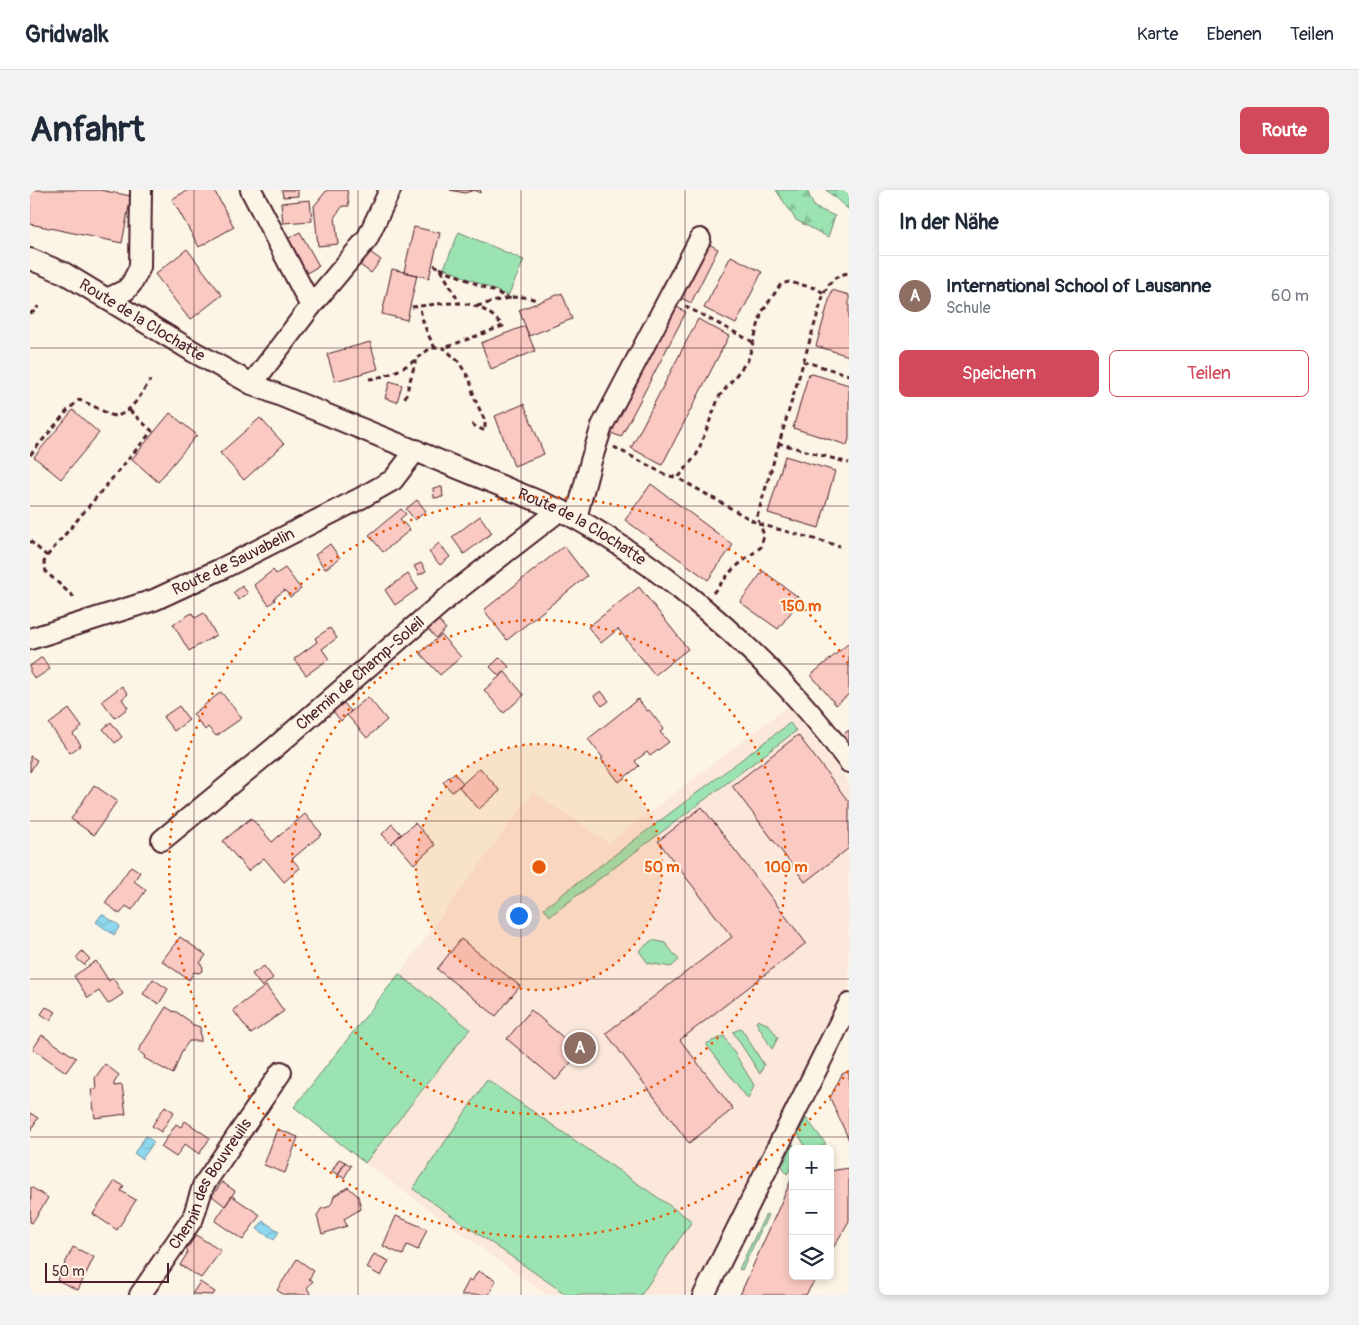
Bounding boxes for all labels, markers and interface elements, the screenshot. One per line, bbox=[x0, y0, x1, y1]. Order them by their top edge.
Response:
text: Gridwalk bbox=[25, 20, 109, 49]
text: Karte bbox=[1137, 23, 1178, 46]
text: Ebenen bbox=[1206, 23, 1262, 46]
text: Teilen bbox=[1290, 23, 1334, 46]
button: Route bbox=[1240, 107, 1329, 154]
text: Anfahrt bbox=[30, 108, 145, 152]
text: In der Nähe bbox=[899, 209, 999, 236]
text: International School of Lausanne bbox=[946, 274, 1211, 298]
street label: Route de la Clochatte bbox=[75, 275, 208, 366]
text: A bbox=[910, 286, 920, 306]
text: 60 m bbox=[1271, 286, 1309, 306]
text: Schule bbox=[946, 298, 991, 318]
button: Speichern bbox=[899, 350, 1099, 397]
button: Teilen bbox=[1109, 350, 1309, 397]
street label: Route de la Clochatte bbox=[515, 484, 650, 570]
street label: Route de Sauvabelin bbox=[169, 523, 298, 600]
text: 150 m bbox=[781, 597, 821, 616]
street label: Chemin de Champ-Soleil bbox=[292, 612, 429, 735]
centre of rings bbox=[530, 858, 548, 876]
text: 50 m bbox=[645, 858, 679, 877]
text: 100 m bbox=[765, 858, 807, 877]
your location bbox=[506, 903, 532, 929]
pin: A bbox=[564, 1029, 596, 1067]
street label: Chemin des Bouvreuils bbox=[164, 1115, 256, 1253]
map controls bbox=[789, 1145, 834, 1280]
button: + bbox=[789, 1145, 834, 1190]
button: − bbox=[789, 1190, 834, 1235]
button: layers bbox=[789, 1235, 834, 1280]
scale bar bbox=[45, 1260, 169, 1283]
text: 50 m bbox=[52, 1263, 85, 1280]

